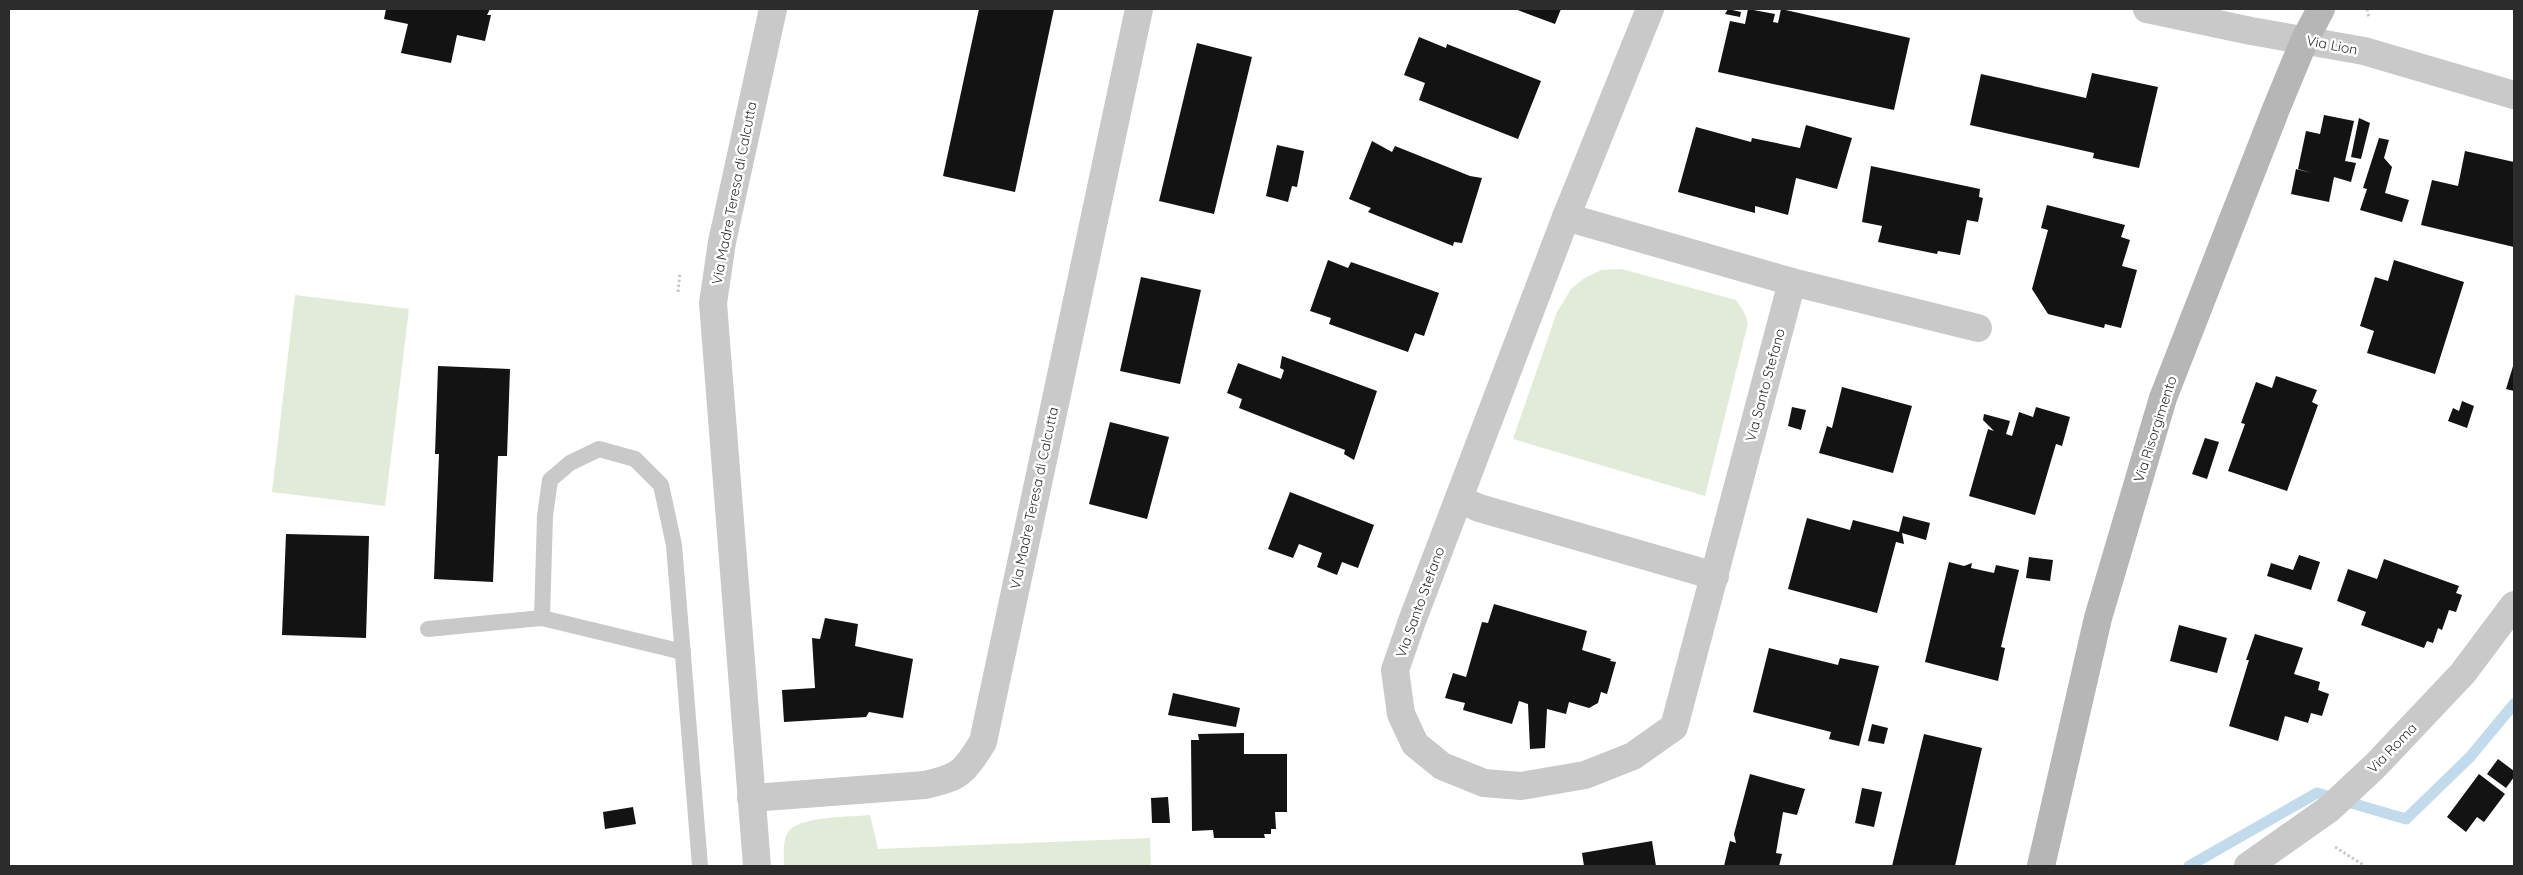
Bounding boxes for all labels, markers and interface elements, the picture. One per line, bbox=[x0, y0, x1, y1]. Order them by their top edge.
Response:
street label: Via Lion bbox=[2305, 31, 2359, 59]
street label: Via Madre Teresa di Calcutta bbox=[707, 100, 761, 286]
street label: Via Santo Stefano bbox=[1741, 326, 1789, 444]
street label: Via Risorgimento bbox=[2129, 374, 2181, 484]
street label: Via Madre Teresa di Calcutta bbox=[1006, 405, 1062, 591]
street label: Via Santo Stefano bbox=[1392, 544, 1448, 660]
street label: Via Roma bbox=[2363, 719, 2421, 777]

